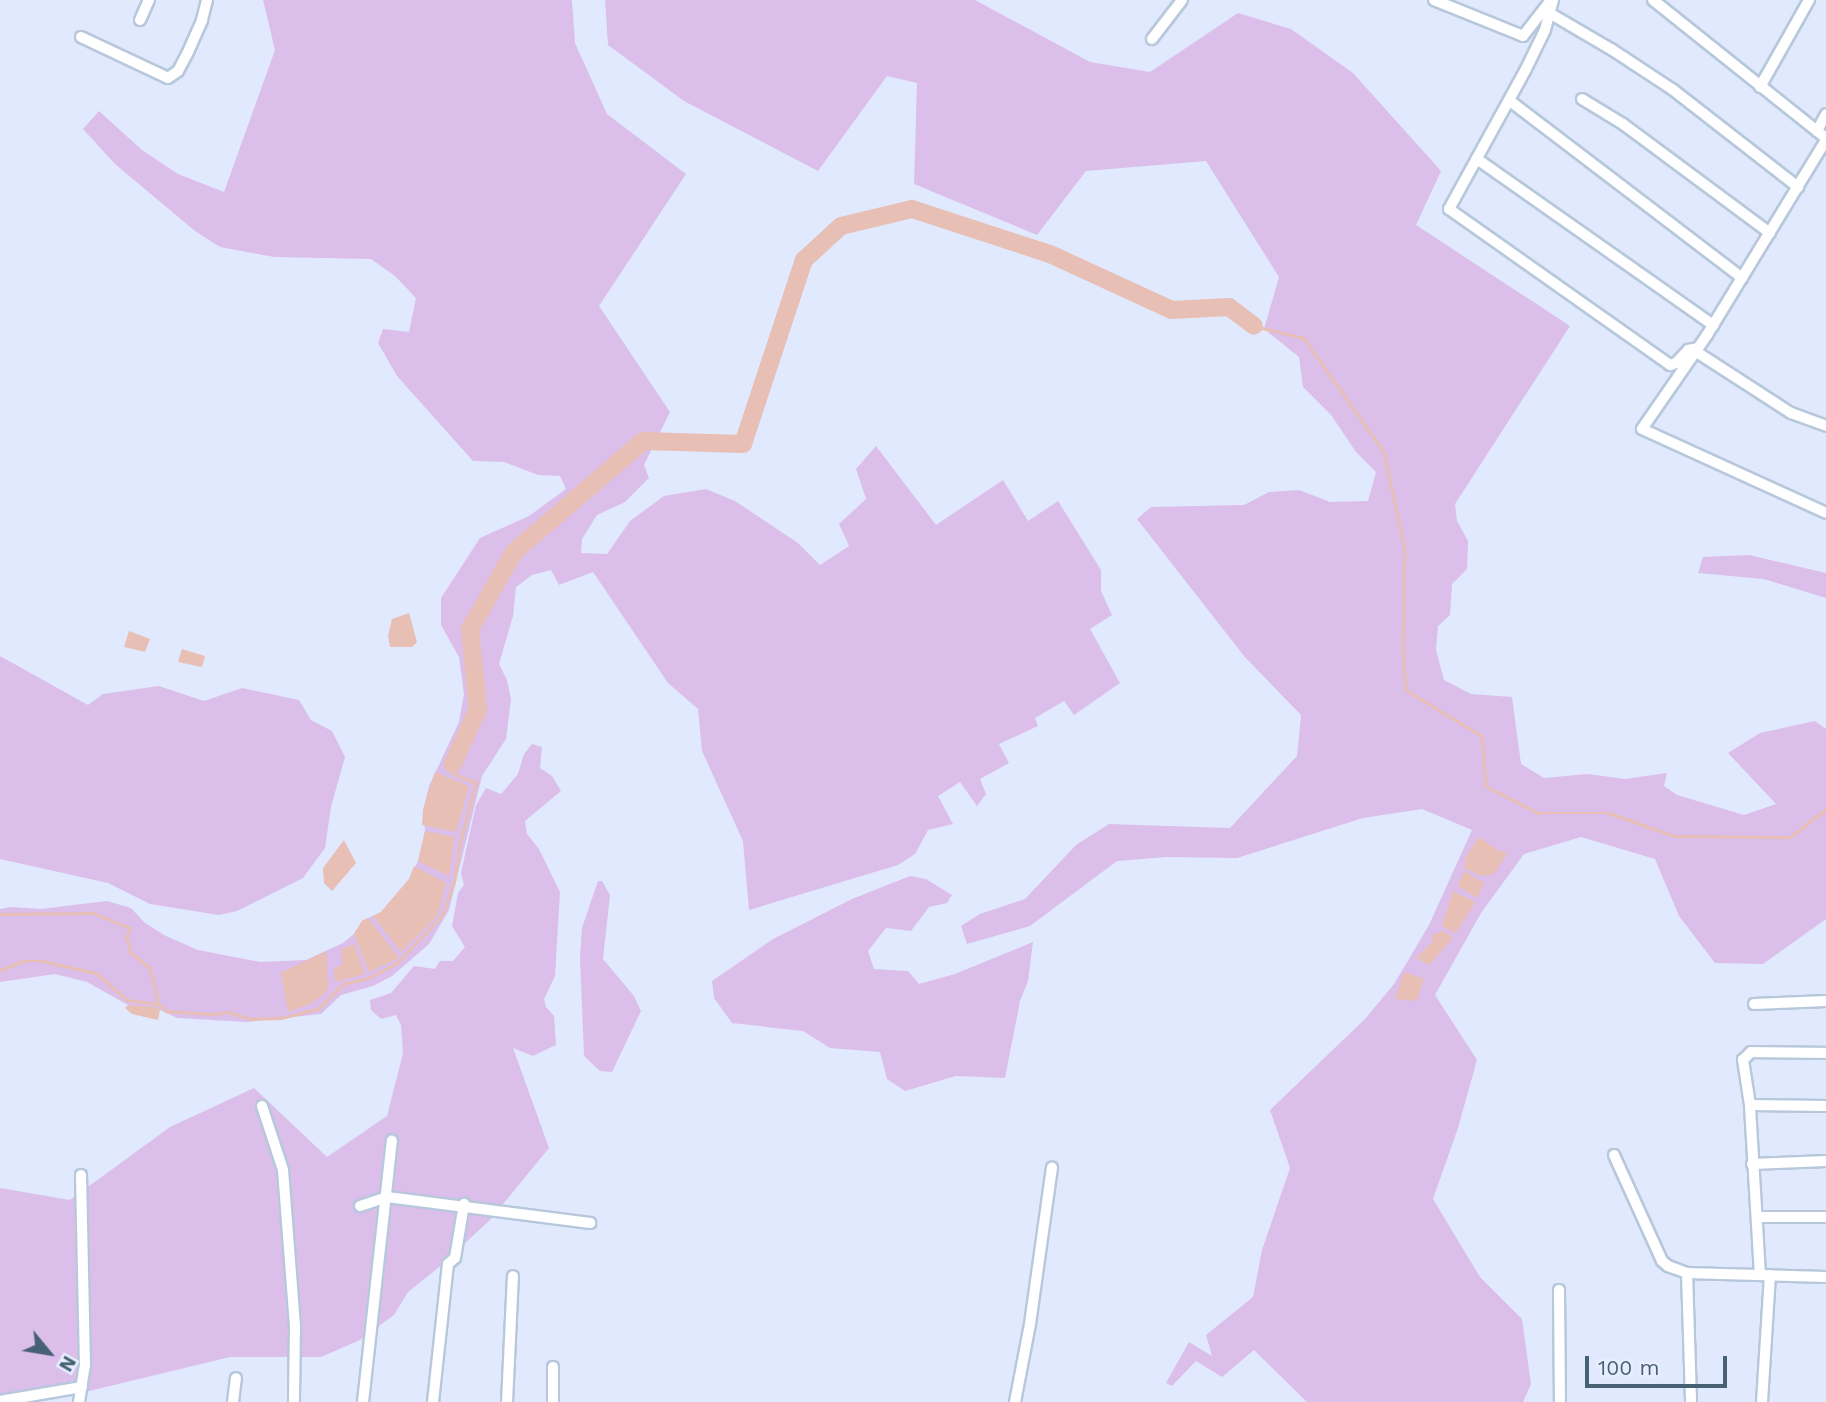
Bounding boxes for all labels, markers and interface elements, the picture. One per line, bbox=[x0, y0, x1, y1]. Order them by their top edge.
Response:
north arrow bbox=[14, 1318, 84, 1388]
scale bar bbox=[1588, 1342, 1730, 1386]
text: N bbox=[54, 1352, 81, 1376]
text: 100 m bbox=[1598, 1355, 1660, 1380]

